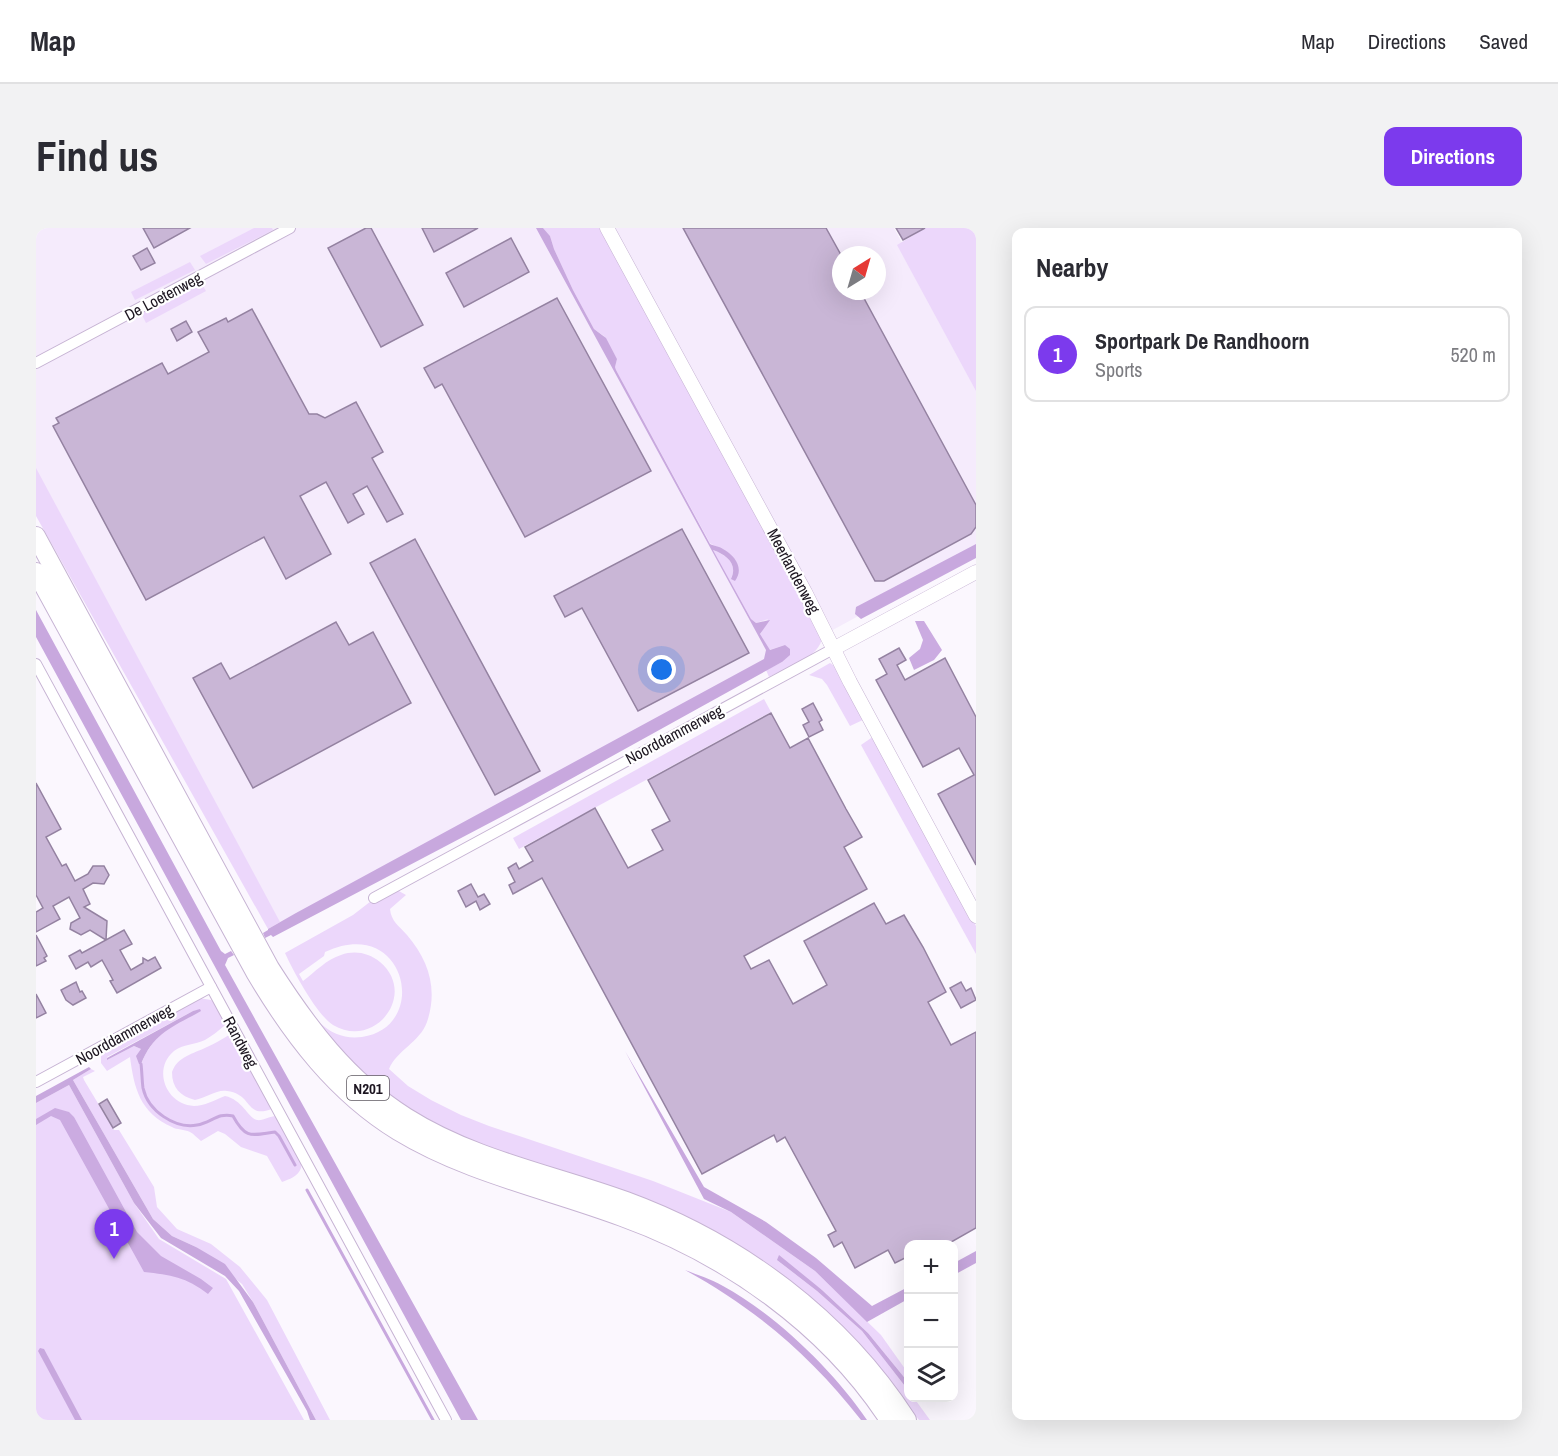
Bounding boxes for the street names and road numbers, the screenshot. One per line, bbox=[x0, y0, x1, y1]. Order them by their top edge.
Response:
street label: De Loetenweg bbox=[120, 266, 206, 326]
street label: Meerlandenweg bbox=[762, 525, 826, 618]
street label: Noorddammerweg bbox=[621, 699, 727, 769]
street label: Noorddammerweg bbox=[71, 998, 177, 1070]
street label: Randweg bbox=[218, 1012, 264, 1072]
road number: N201 bbox=[347, 1076, 389, 1100]

